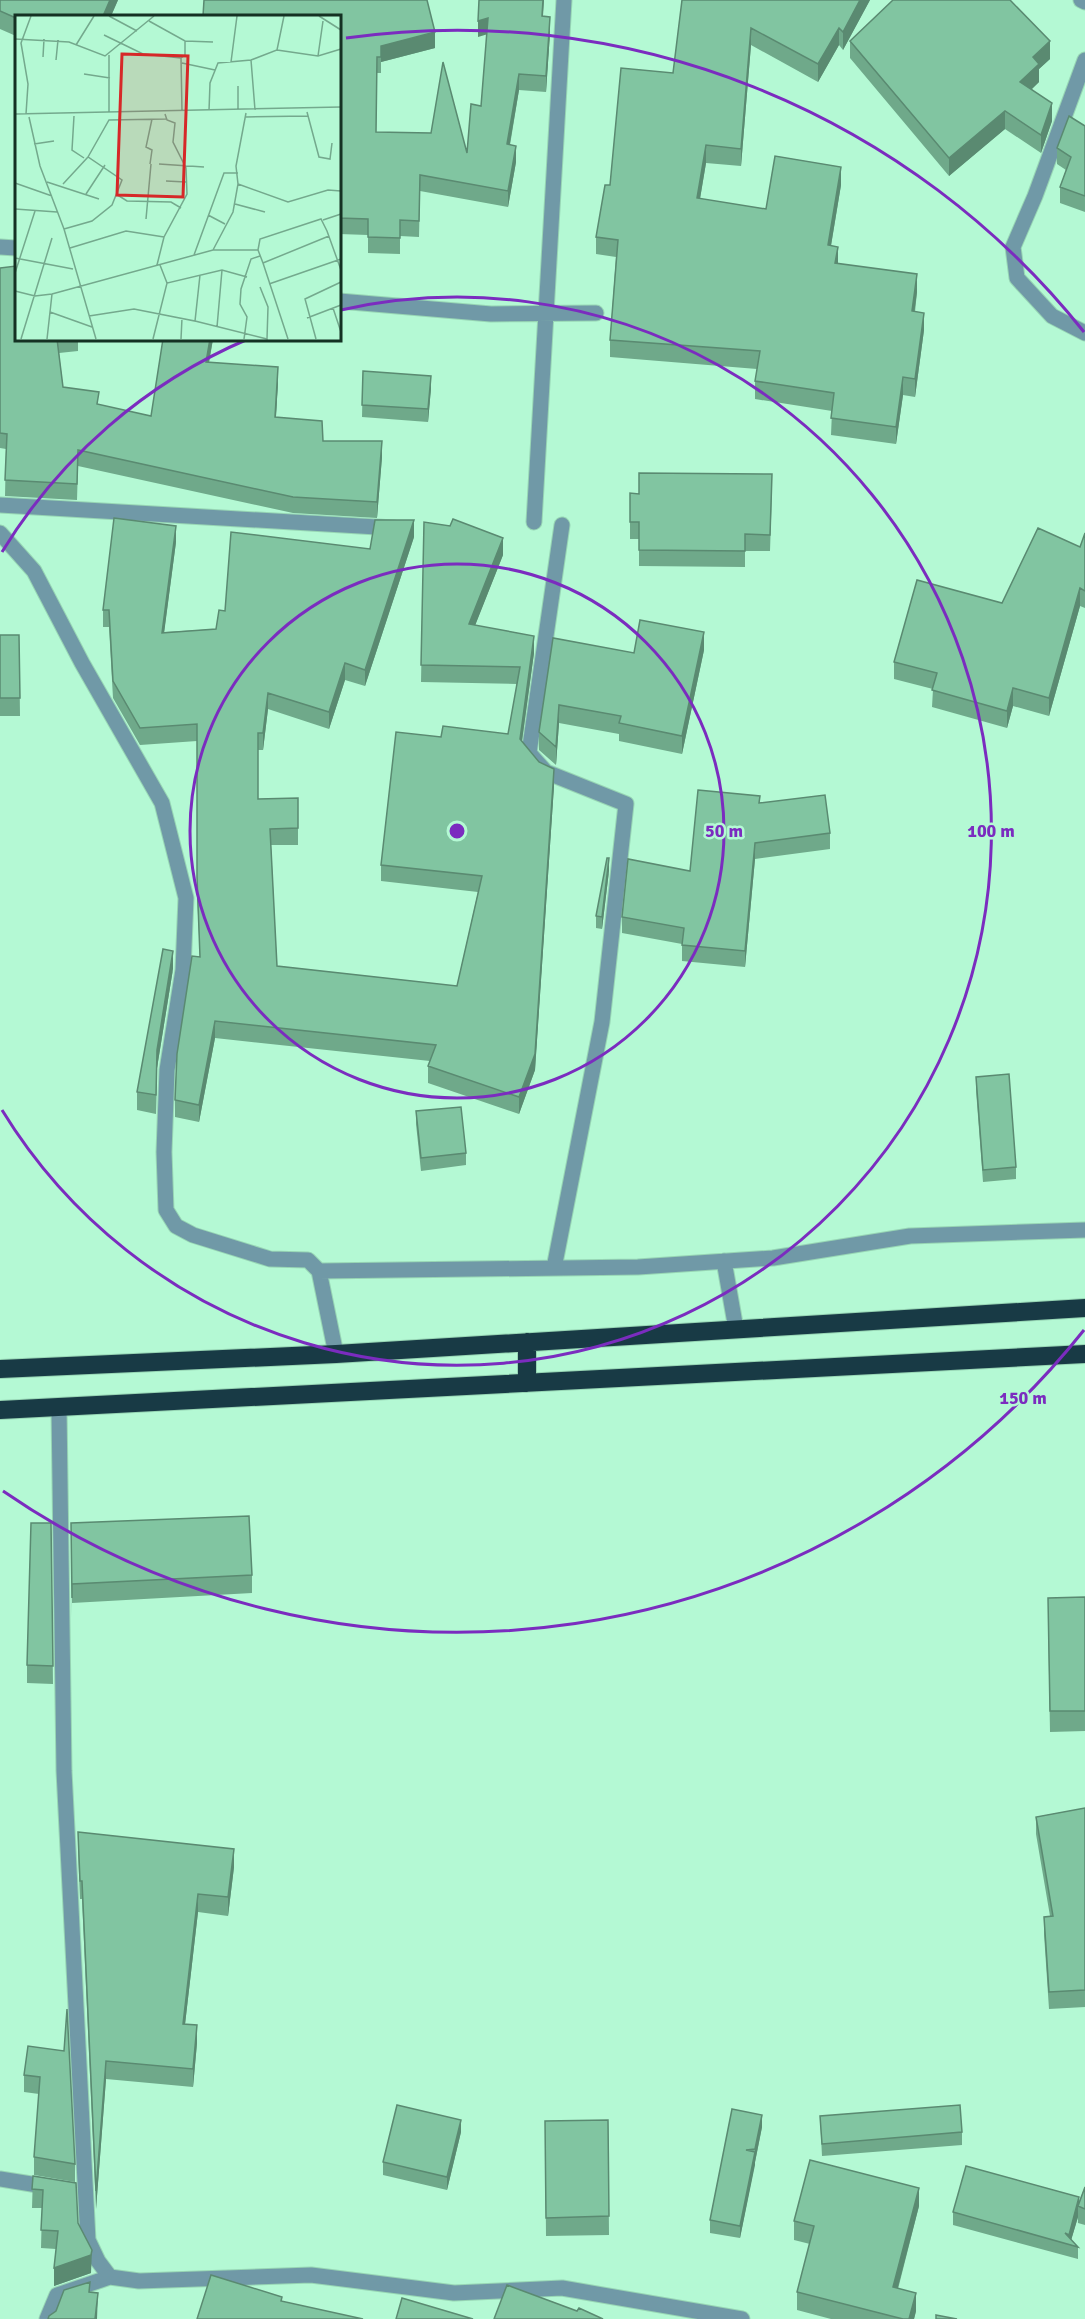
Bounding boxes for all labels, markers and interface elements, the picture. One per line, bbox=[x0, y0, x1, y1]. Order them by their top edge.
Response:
inset map bbox=[15, 15, 340, 340]
text: 50 m bbox=[705, 820, 743, 842]
text: 100 m bbox=[967, 820, 1015, 842]
centre of rings bbox=[447, 821, 467, 841]
text: 150 m bbox=[999, 1387, 1047, 1409]

